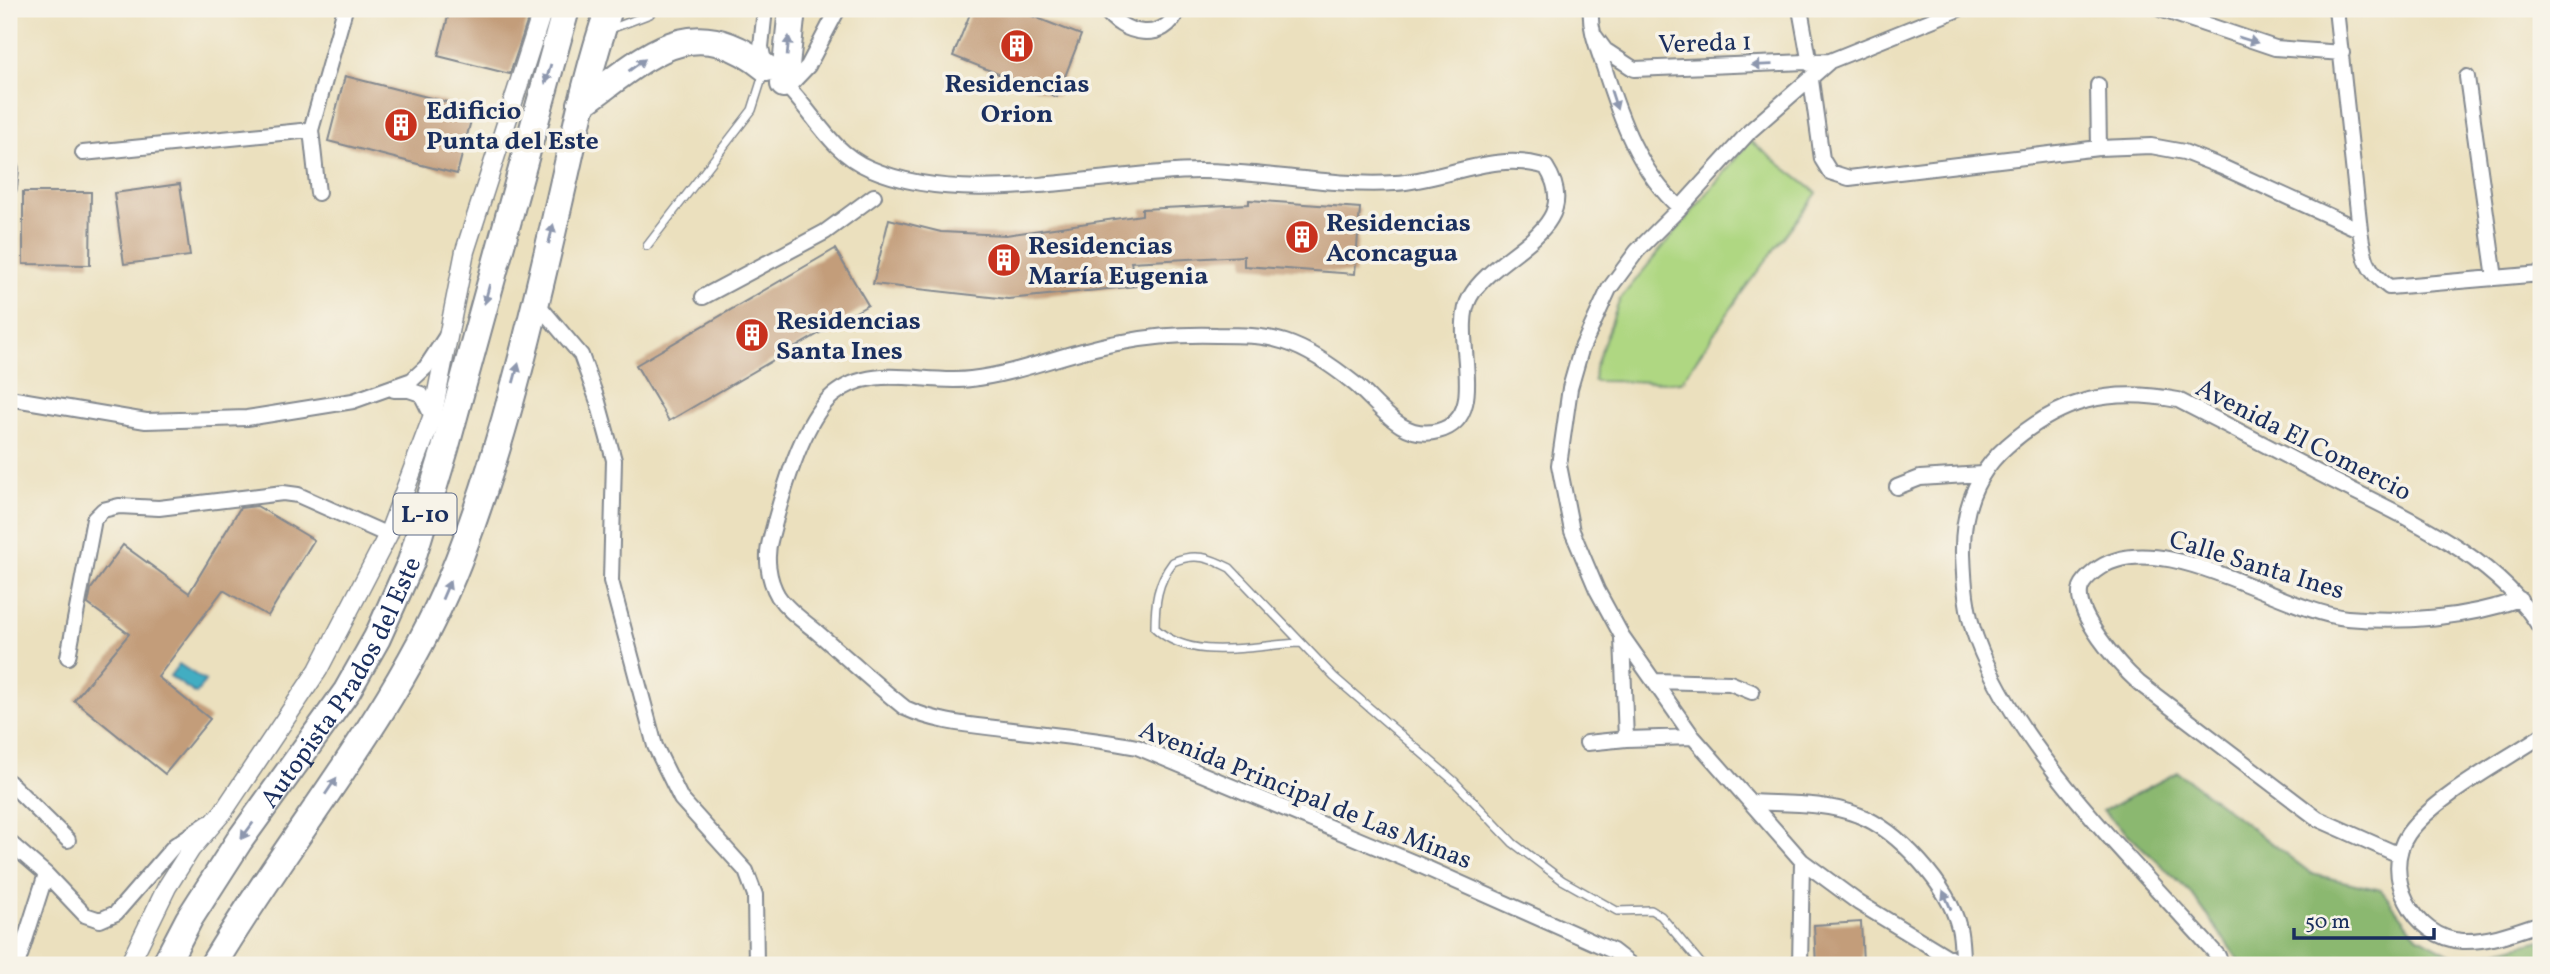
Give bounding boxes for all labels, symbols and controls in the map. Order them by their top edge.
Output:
street label: Vereda 1 [1658,24,1753,64]
building icon: Residencias Orion [998,27,1036,65]
one-way arrow [783,35,794,57]
one-way arrow [2237,35,2258,46]
one-way arrow [628,58,646,72]
one-way arrow [1751,59,1773,71]
one-way arrow [542,64,552,85]
place label: Residencias Orion [945,67,1089,133]
one-way arrow [1610,90,1620,111]
place label: Edificio Punta del Este [426,94,599,160]
building icon: Edificio Punta del Este [382,106,420,144]
place label: Residencias Aconcagua [1326,206,1471,272]
building icon: Residencias Aconcagua [1283,218,1321,256]
one-way arrow [546,223,557,245]
place label: Residencias María Eugenia [1028,229,1208,295]
building icon: Residencias María Eugenia [985,241,1023,279]
one-way arrow [481,283,492,305]
place label: Residencias Santa Ines [776,304,921,370]
building icon: Residencias Santa Ines [733,316,771,354]
one-way arrow [511,362,521,383]
street label: Avenida El Comercio [2189,371,2417,511]
road number: L-10 [394,494,457,534]
street label: Calle Santa Ines [2164,522,2348,610]
street label: Autopista Prados del Este [253,551,431,816]
one-way arrow [441,579,452,600]
street label: Avenida Principal de Las Minas [1133,712,1477,879]
one-way arrow [324,777,338,795]
one-way arrow [240,822,254,840]
one-way arrow [1941,889,1952,910]
scale bar [2294,897,2434,941]
text: 50 m [2305,908,2350,937]

